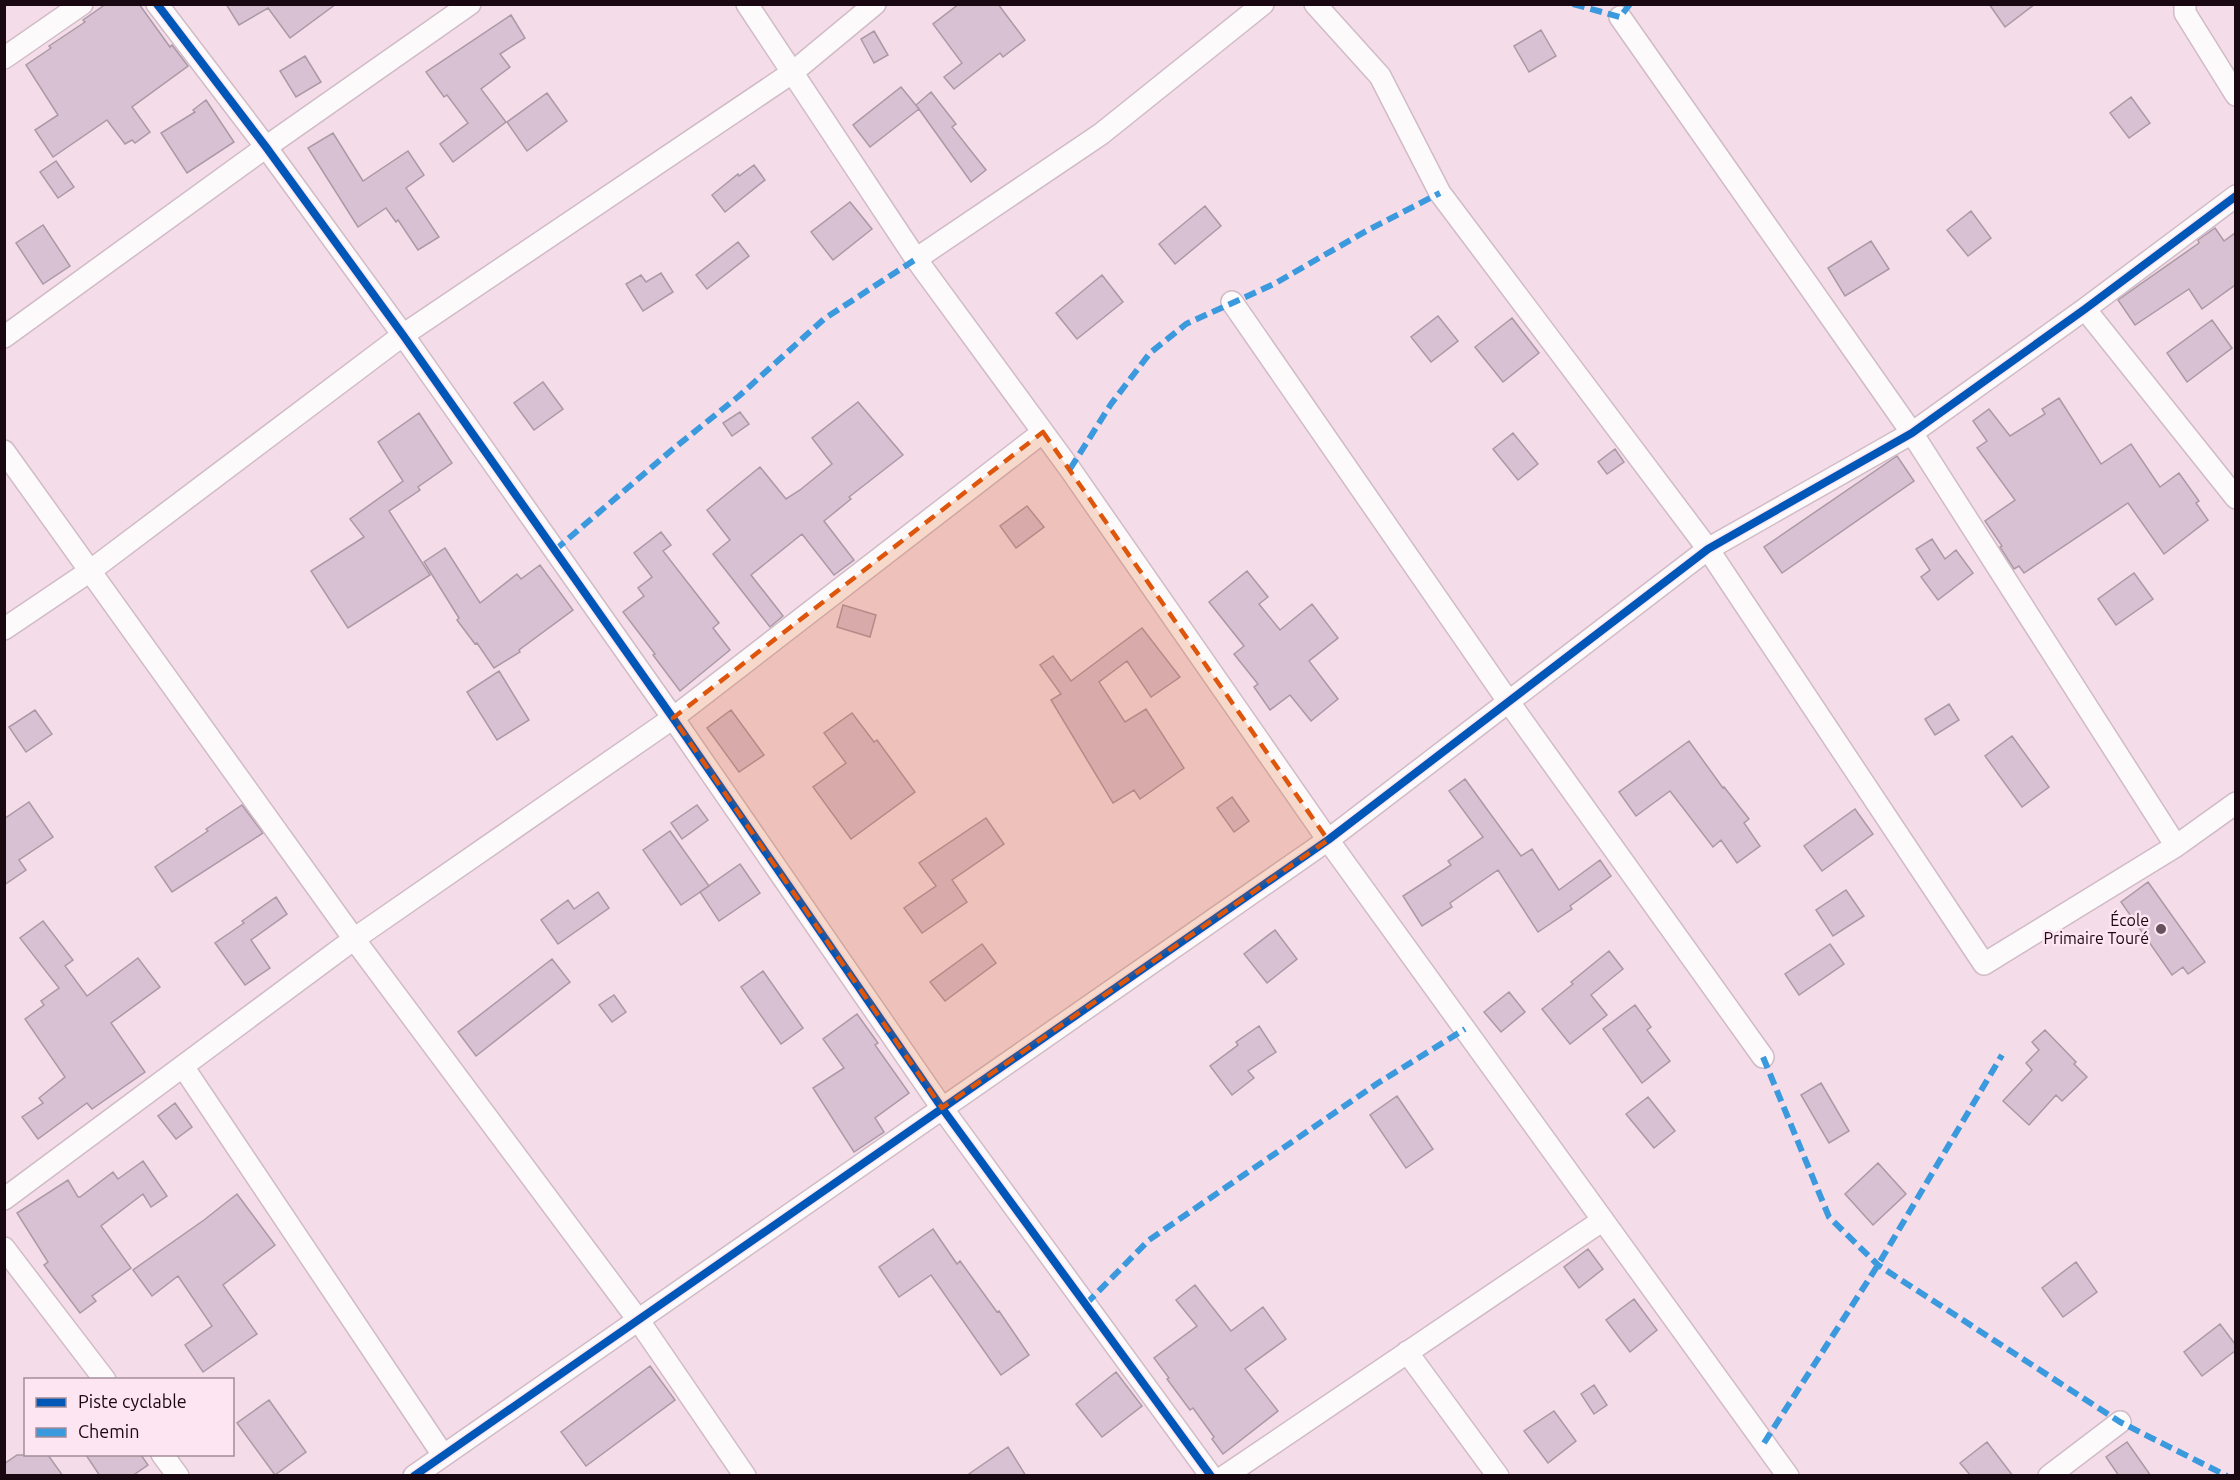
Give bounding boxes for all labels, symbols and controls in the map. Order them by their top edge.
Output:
place label: École Primaire Touré [2044,909,2149,947]
marker: École Primaire Touré [2154,922,2168,936]
legend [24,1378,234,1456]
text: Piste cyclable [78,1391,187,1411]
text: Chemin [78,1421,139,1441]

